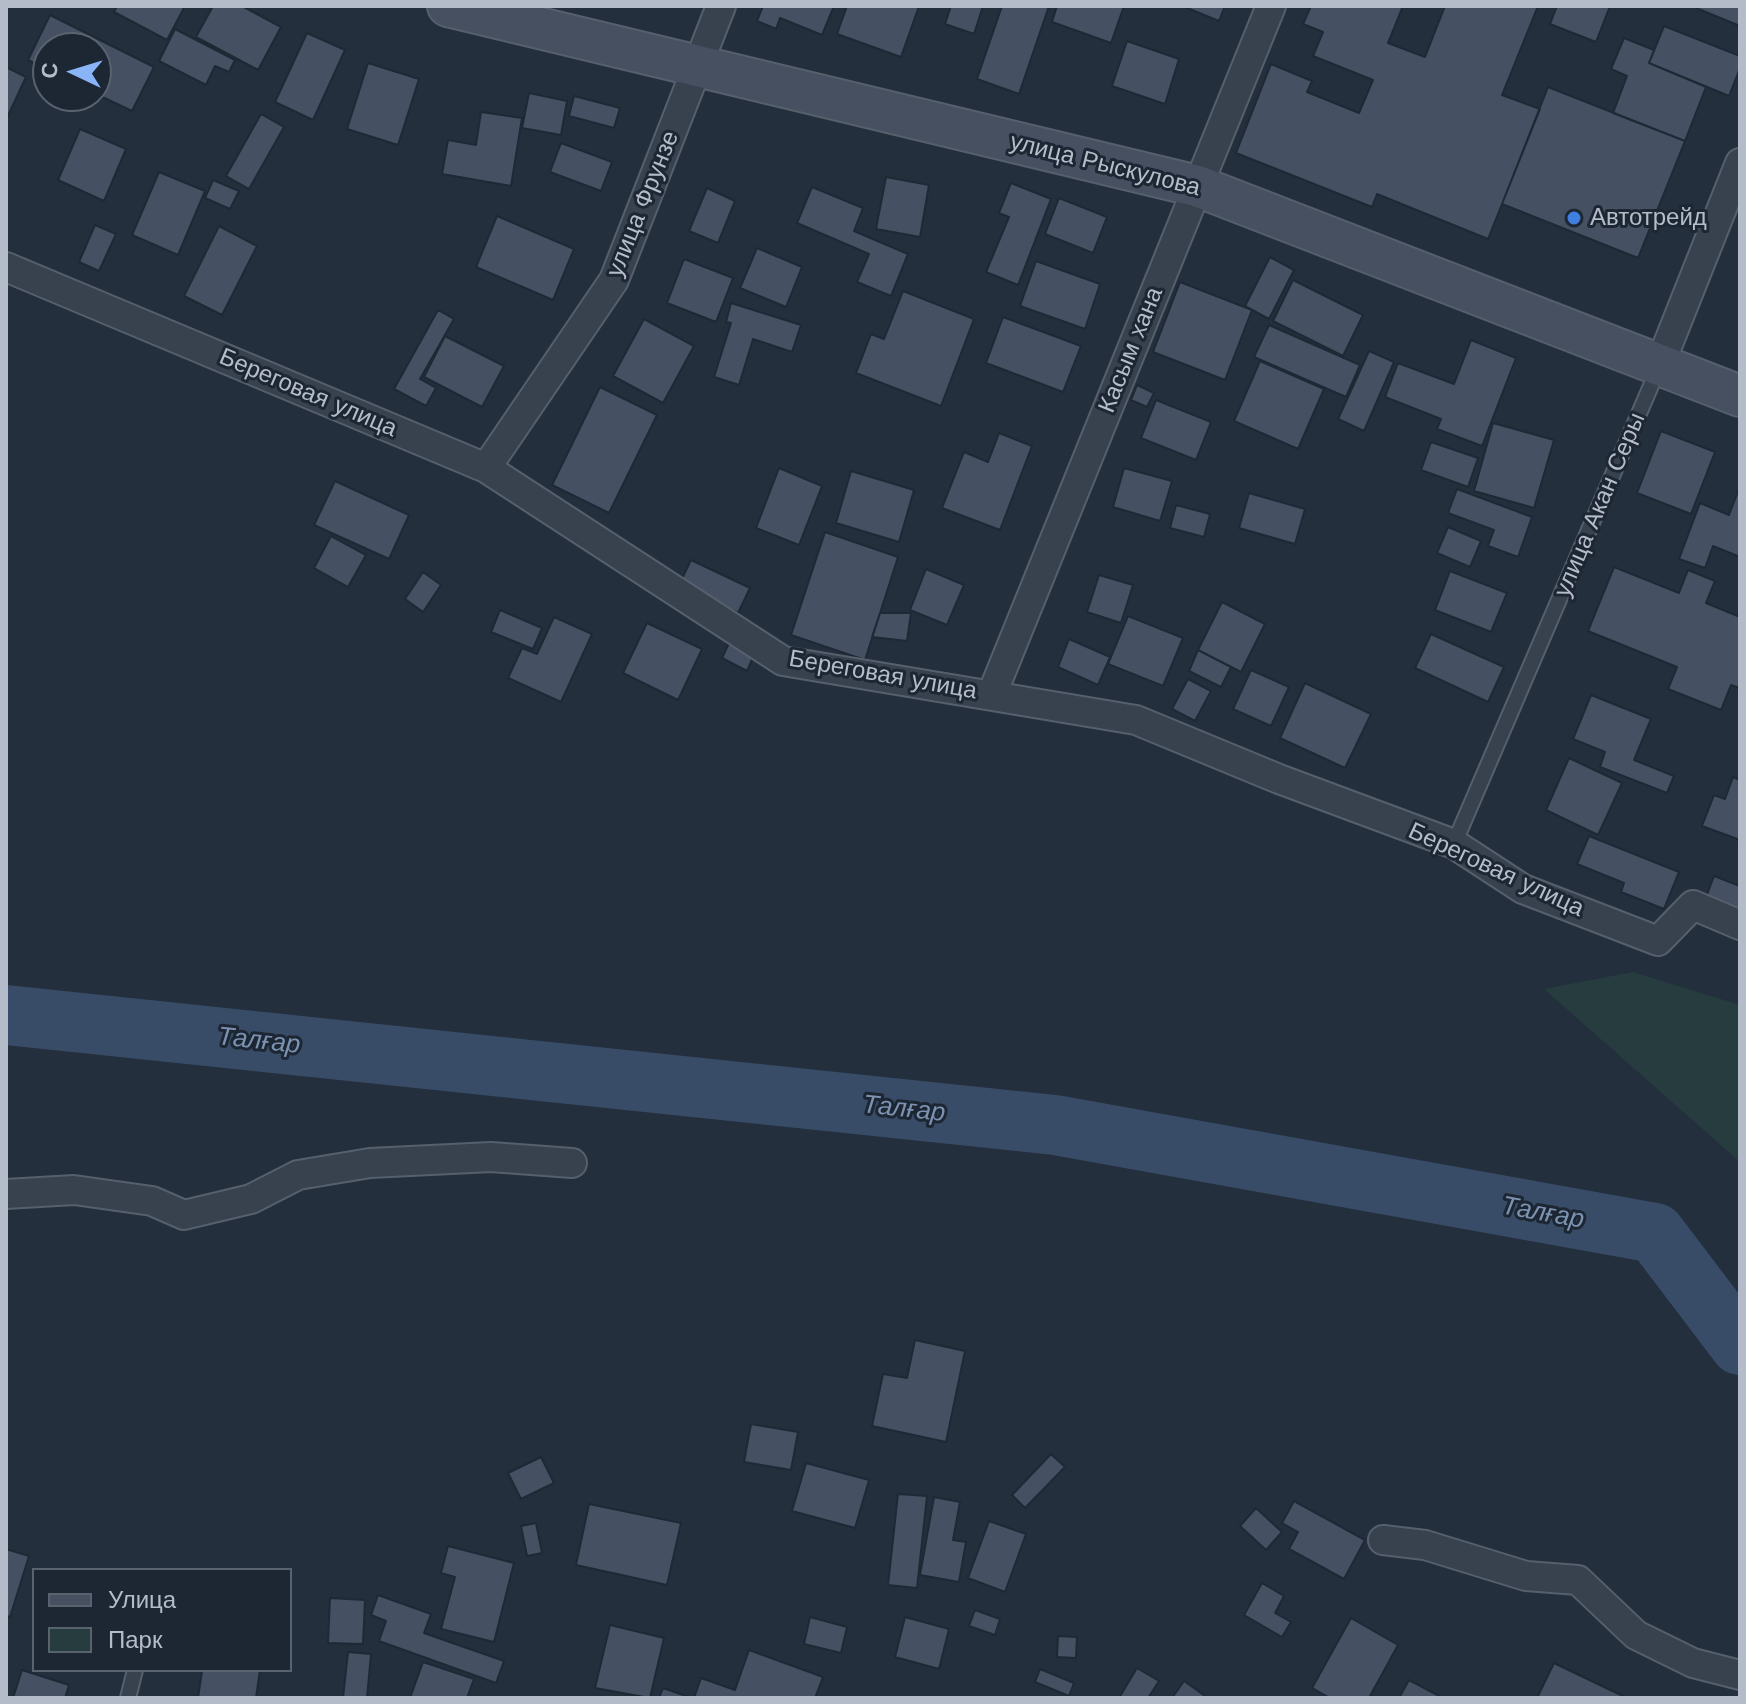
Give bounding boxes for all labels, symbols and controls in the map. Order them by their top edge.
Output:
north arrow [32,32,112,112]
text: С [37,62,63,79]
street label: улица Фрунзе [601,127,685,281]
street label: улица Рыскулова [1007,127,1203,203]
place label: Автотрейд [1590,204,1707,232]
marker: Автотрейд [1565,209,1583,227]
street label: Касым хана [1093,283,1169,417]
street label: Береговая улица [215,343,401,443]
street label: улица Акан Серы [1548,409,1652,601]
street label: Береговая улица [787,644,979,706]
street label: Береговая улица [1404,817,1588,923]
water label: Талғар [216,1021,302,1061]
water label: Талғар [861,1089,947,1129]
water label: Талғар [1499,1190,1587,1236]
legend [32,1568,292,1672]
text: Улица [108,1586,176,1614]
text: Парк [108,1626,162,1654]

